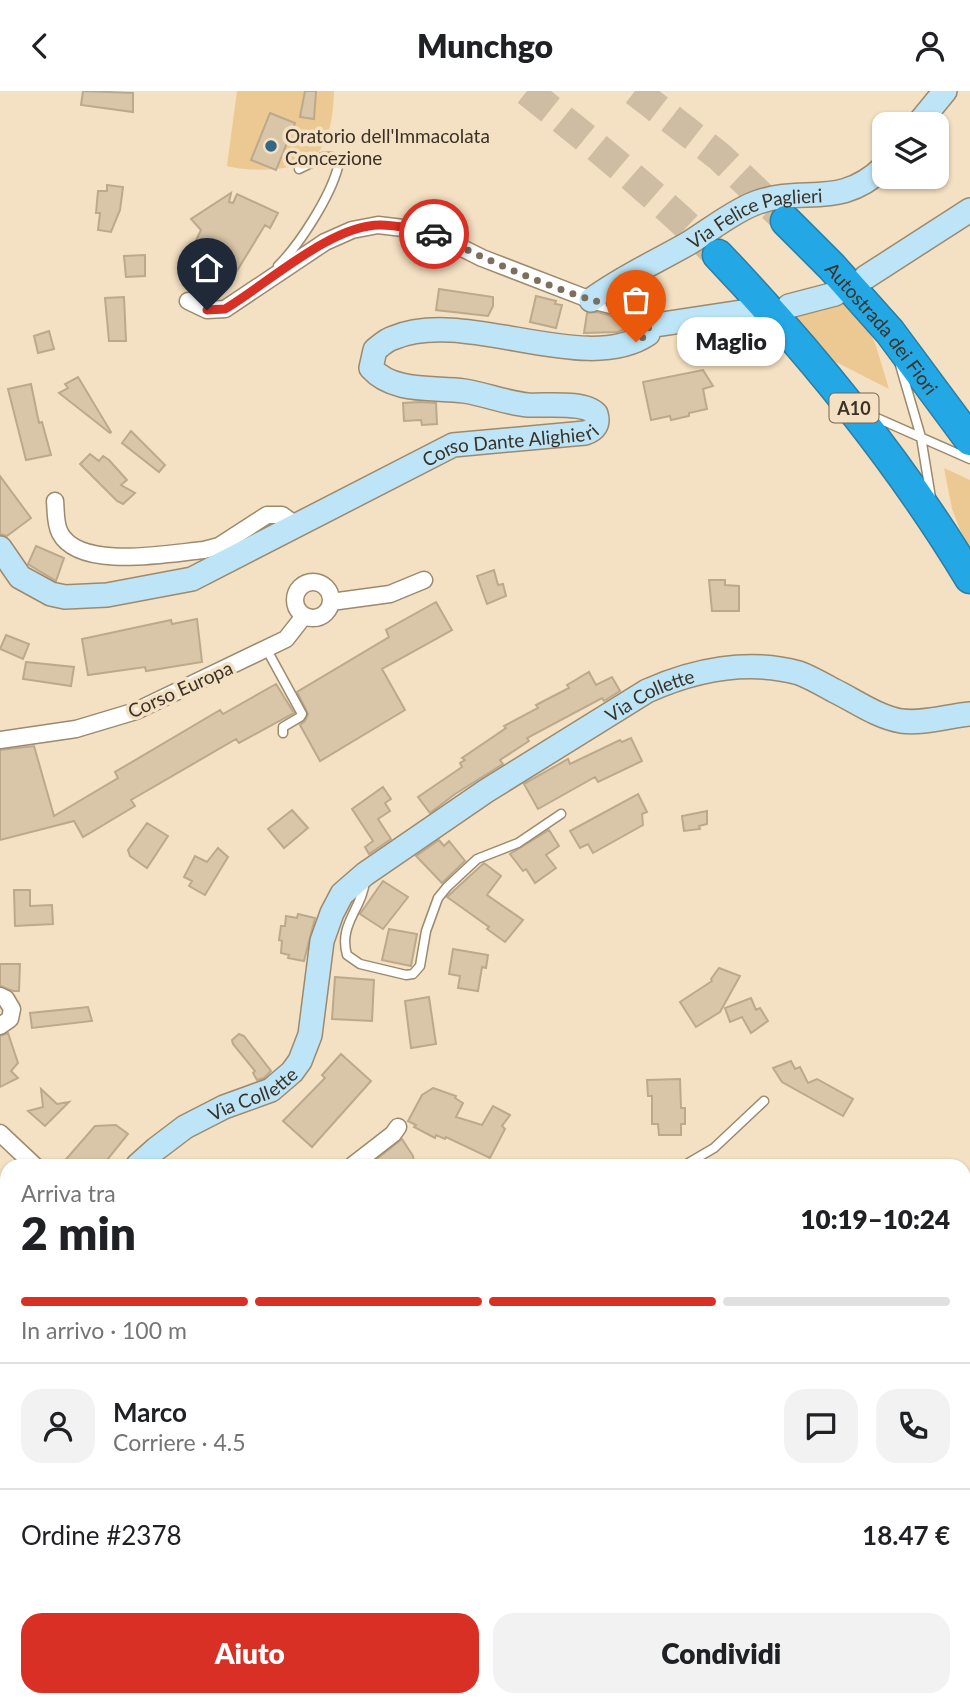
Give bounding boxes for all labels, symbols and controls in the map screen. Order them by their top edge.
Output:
text: Munchgo [417,26,553,65]
icon: back [21,27,59,65]
icon: person [911,27,949,65]
map controls [872,112,949,189]
button: layers [872,112,949,189]
place label: Oratorio dell'Immacolata Concezione [285,124,490,169]
marker: Oratorio dell'Immacolata Concezione [263,138,279,154]
street label: Via Felice Paglieri [682,183,823,253]
courier [399,199,469,269]
icon: car [415,215,453,253]
pin [177,238,237,310]
icon: home [188,249,226,287]
street label: Autostrada dei Fiori [821,257,943,398]
pin [606,270,666,342]
icon: bag [617,281,655,319]
callout: Maglio [678,317,786,367]
text: Maglio [695,327,767,355]
road number: A10 [830,393,878,423]
street label: Corso Dante Alighieri [418,419,603,471]
street label: Corso Europa [124,656,236,722]
street label: Via Collette [600,663,697,726]
street label: Via Collette [204,1062,301,1125]
text: Arriva tra [21,1179,116,1207]
text: 10:19–10:24 [800,1203,950,1235]
text: 2 min [21,1205,136,1260]
text: In arrivo · 100 m [21,1316,187,1344]
button: person [21,1389,95,1463]
button: chat [784,1389,858,1463]
button: phone [876,1389,950,1463]
text: Marco [113,1396,187,1428]
text: Corriere · 4.5 [113,1428,246,1456]
text: Ordine #2378 [21,1519,182,1551]
text: 18.47 € [862,1519,950,1551]
button: Aiuto [21,1613,479,1693]
button: Condividi [493,1613,950,1693]

